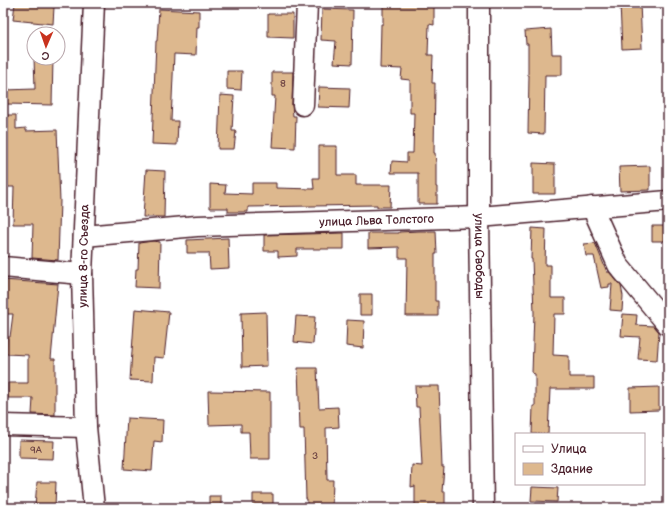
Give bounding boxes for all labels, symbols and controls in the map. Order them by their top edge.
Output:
north arrow [26,26,66,66]
text: С [41,49,50,62]
house number: 8 [280,78,286,90]
street label: улица 8-го Съезда [76,204,92,308]
street label: улица Льва Толстого [319,211,434,230]
street label: улица Свободы [472,213,488,299]
legend [515,433,645,485]
text: Улица [551,442,587,457]
house number: 9А [30,444,43,456]
house number: 3 [312,450,318,462]
text: Здание [551,462,593,477]

